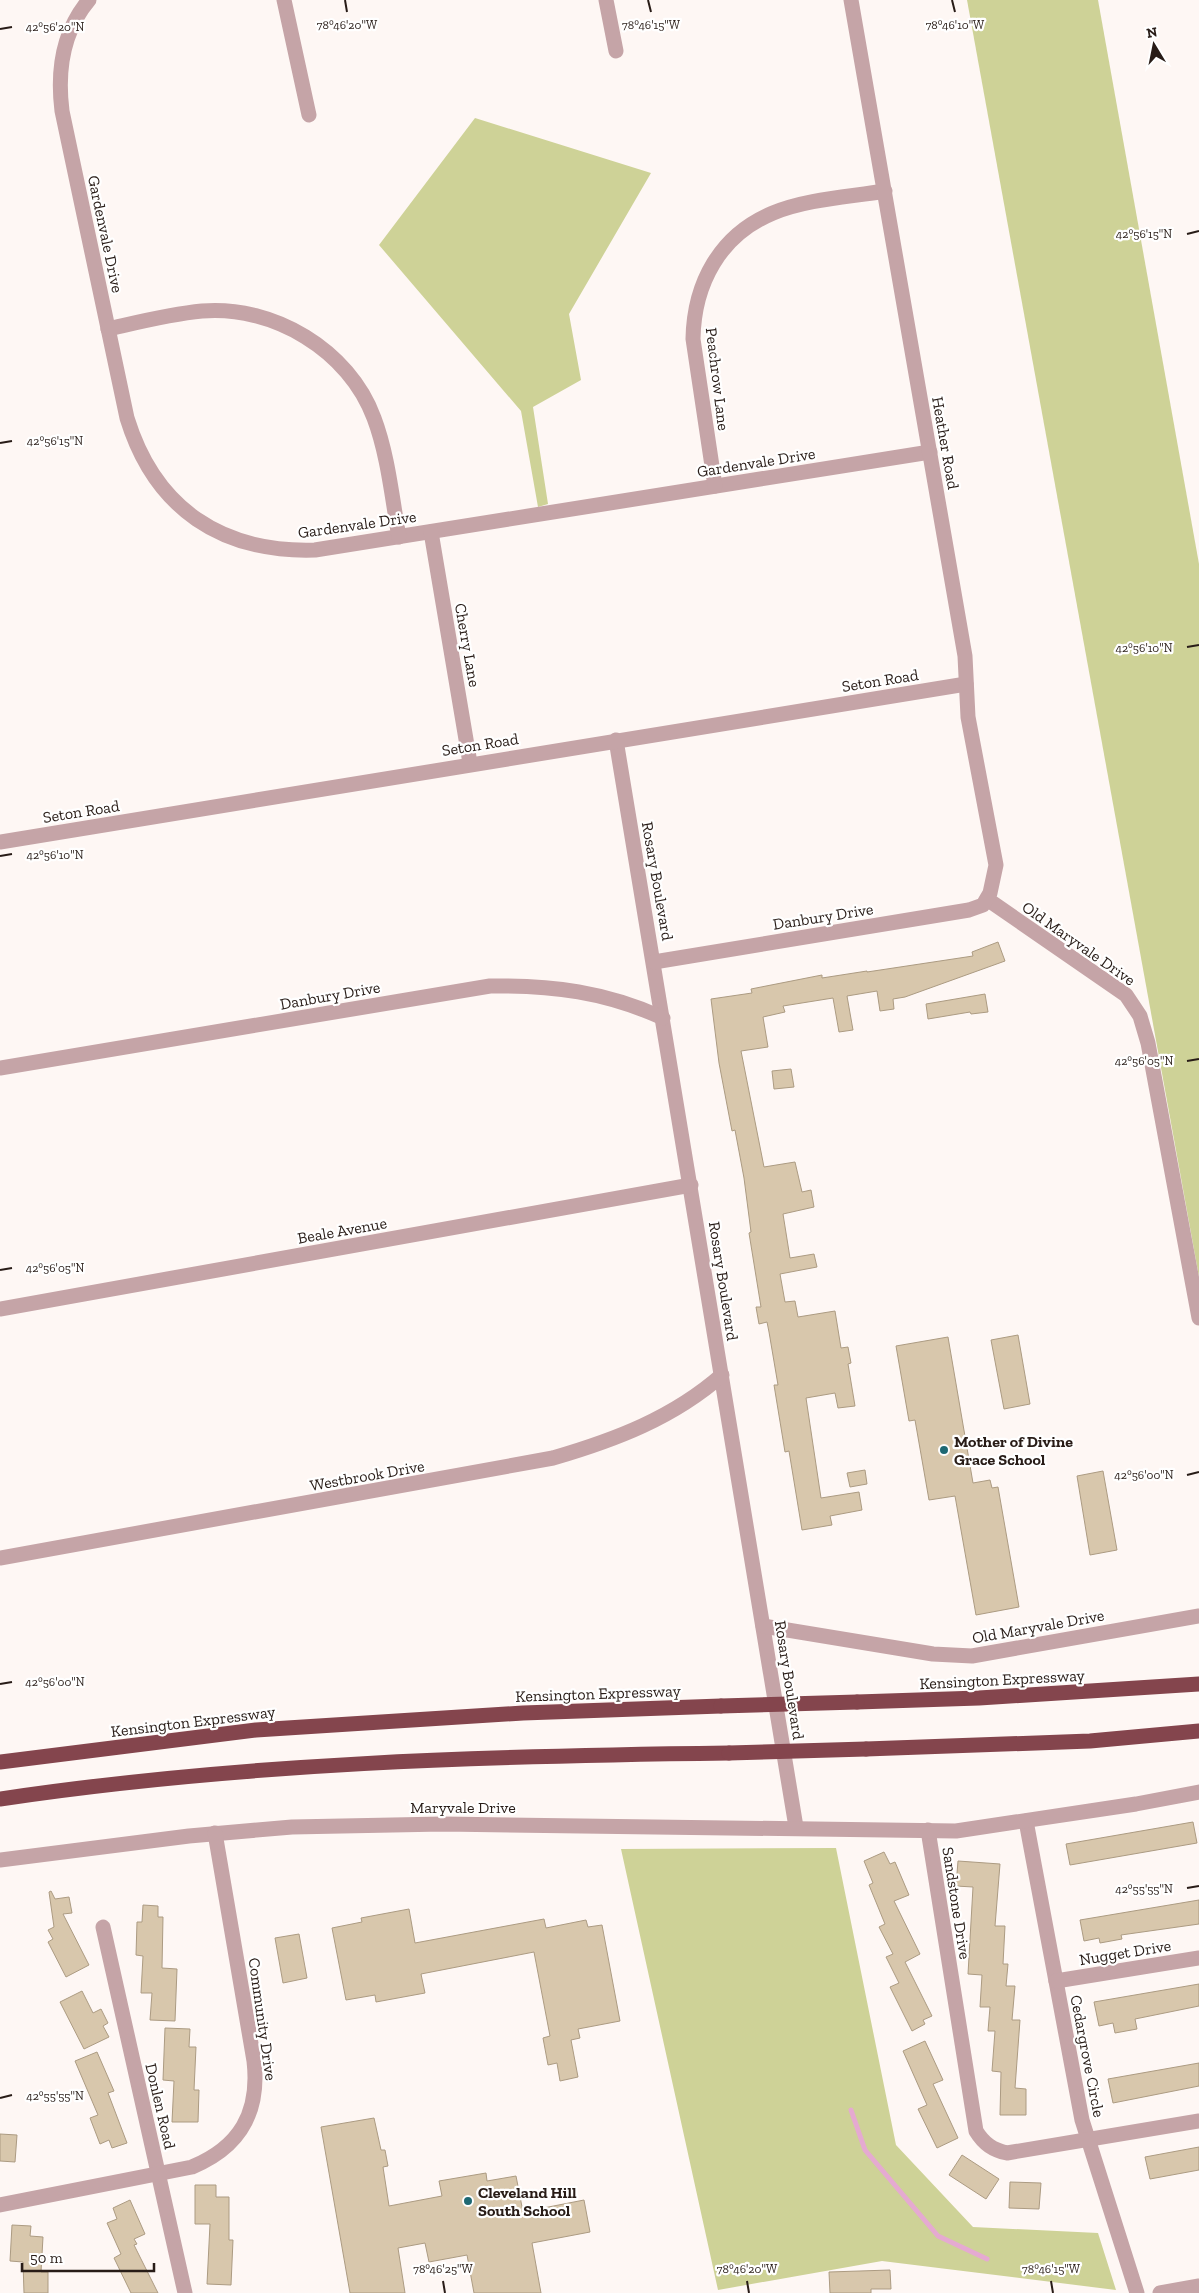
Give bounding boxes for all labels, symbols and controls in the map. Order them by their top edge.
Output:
text: 78°46'20"W [317,18,378,32]
text: 78°46'15"W [622,18,681,32]
text: 78°46'10"W [926,18,985,32]
text: 42°56'20"N [26,20,84,34]
north arrow [1129,20,1179,70]
text: N [1145,23,1159,42]
street label: Gardenvale Drive [84,174,127,295]
text: 42°56'15"N [1116,227,1172,241]
street label: Peachrow Lane [702,326,733,432]
street label: Heather Road [928,395,963,491]
text: 42°56'15"N [27,434,83,448]
street label: Gardenvale Drive [696,444,817,481]
street label: Gardenvale Drive [297,507,418,542]
street label: Cherry Lane [451,602,484,689]
text: 42°56'10"N [1115,641,1173,655]
street label: Seton Road [840,665,920,696]
street label: Seton Road [440,729,520,760]
street label: Seton Road [41,796,121,827]
street label: Rosary Boulevard [638,820,677,942]
text: 42°56'10"N [26,848,84,862]
street label: Old Maryvale Drive [1019,897,1139,990]
street label: Danbury Drive [771,899,875,934]
street label: Danbury Drive [278,977,382,1014]
text: 42°56'05"N [1115,1054,1173,1068]
street label: Beale Avenue [296,1213,388,1248]
street label: Rosary Boulevard [705,1220,742,1342]
text: 42°56'05"N [26,1261,84,1275]
place label: Mother of Divine Grace School [954,1432,1073,1469]
marker: Mother of Divine Grace School [938,1444,950,1456]
street label: Westbrook Drive [308,1456,426,1495]
text: 42°56'00"N [1114,1468,1174,1482]
street label: Old Maryvale Drive [971,1606,1106,1647]
street label: Rosary Boulevard [771,1619,808,1741]
street label: Kensington Expressway [919,1666,1086,1693]
text: 42°56'00"N [25,1675,85,1689]
street label: Kensington Expressway [515,1681,682,1706]
street label: Kensington Expressway [110,1702,277,1741]
street label: Maryvale Drive [410,1798,516,1817]
street label: Sandstone Drive [938,1846,975,1961]
text: 42°55'55"N [1115,1882,1173,1896]
street label: Nugget Drive [1078,1936,1172,1969]
street label: Community Drive [244,1956,281,2082]
street label: Cedargrove Circle [1066,1993,1109,2119]
street label: Donlen Road [141,2061,180,2151]
text: 42°55'55"N [26,2089,84,2103]
place label: Cleveland Hill South School [478,2183,577,2220]
marker: Cleveland Hill South School [462,2195,474,2207]
scale bar [22,2240,155,2272]
text: 50 m [30,2249,63,2267]
text: 78°46'25"W [413,2262,474,2276]
text: 78°46'20"W [717,2262,778,2276]
text: 78°46'15"W [1022,2262,1081,2276]

